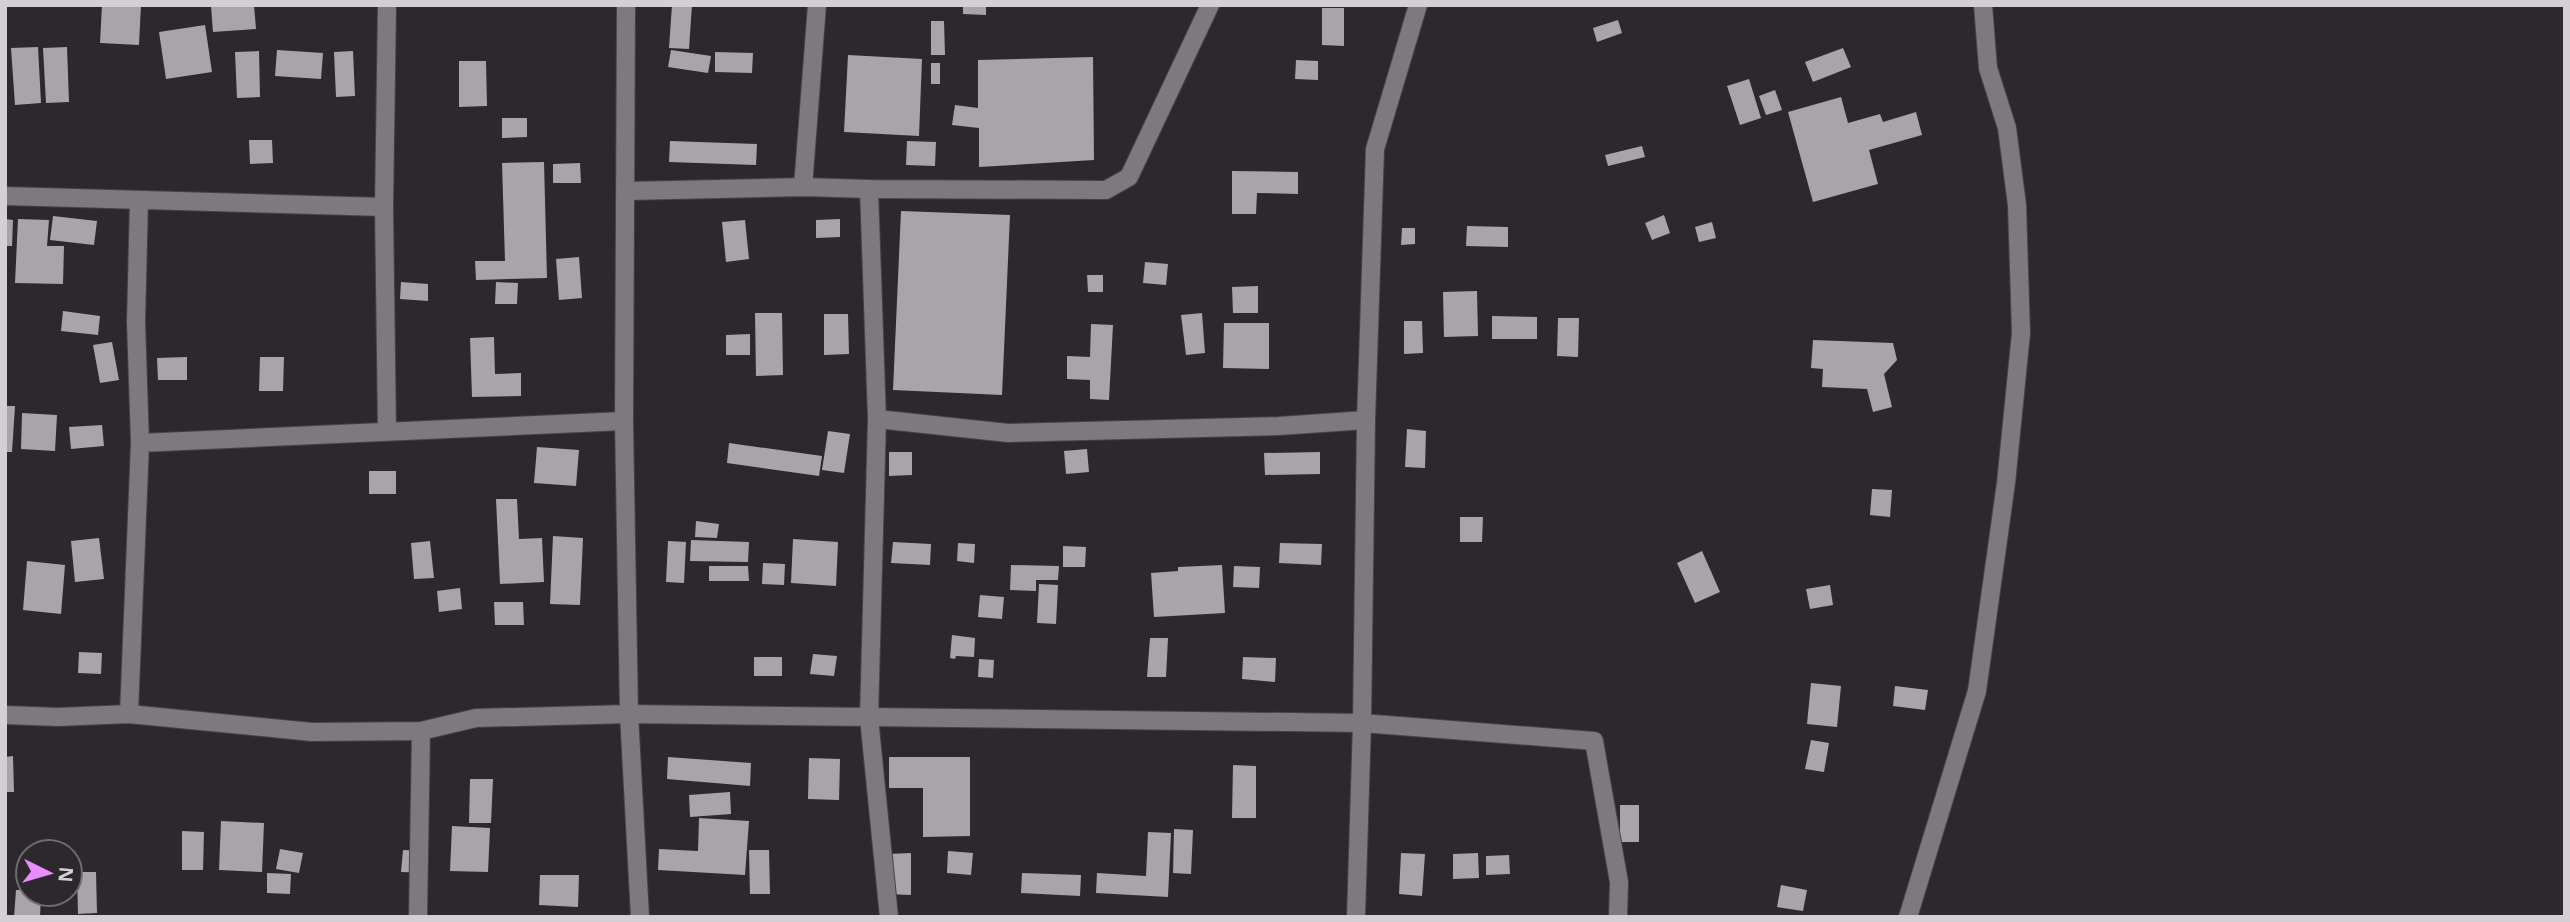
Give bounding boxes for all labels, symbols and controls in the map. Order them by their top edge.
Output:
north arrow [14,838,84,908]
text: N [52,866,80,883]

